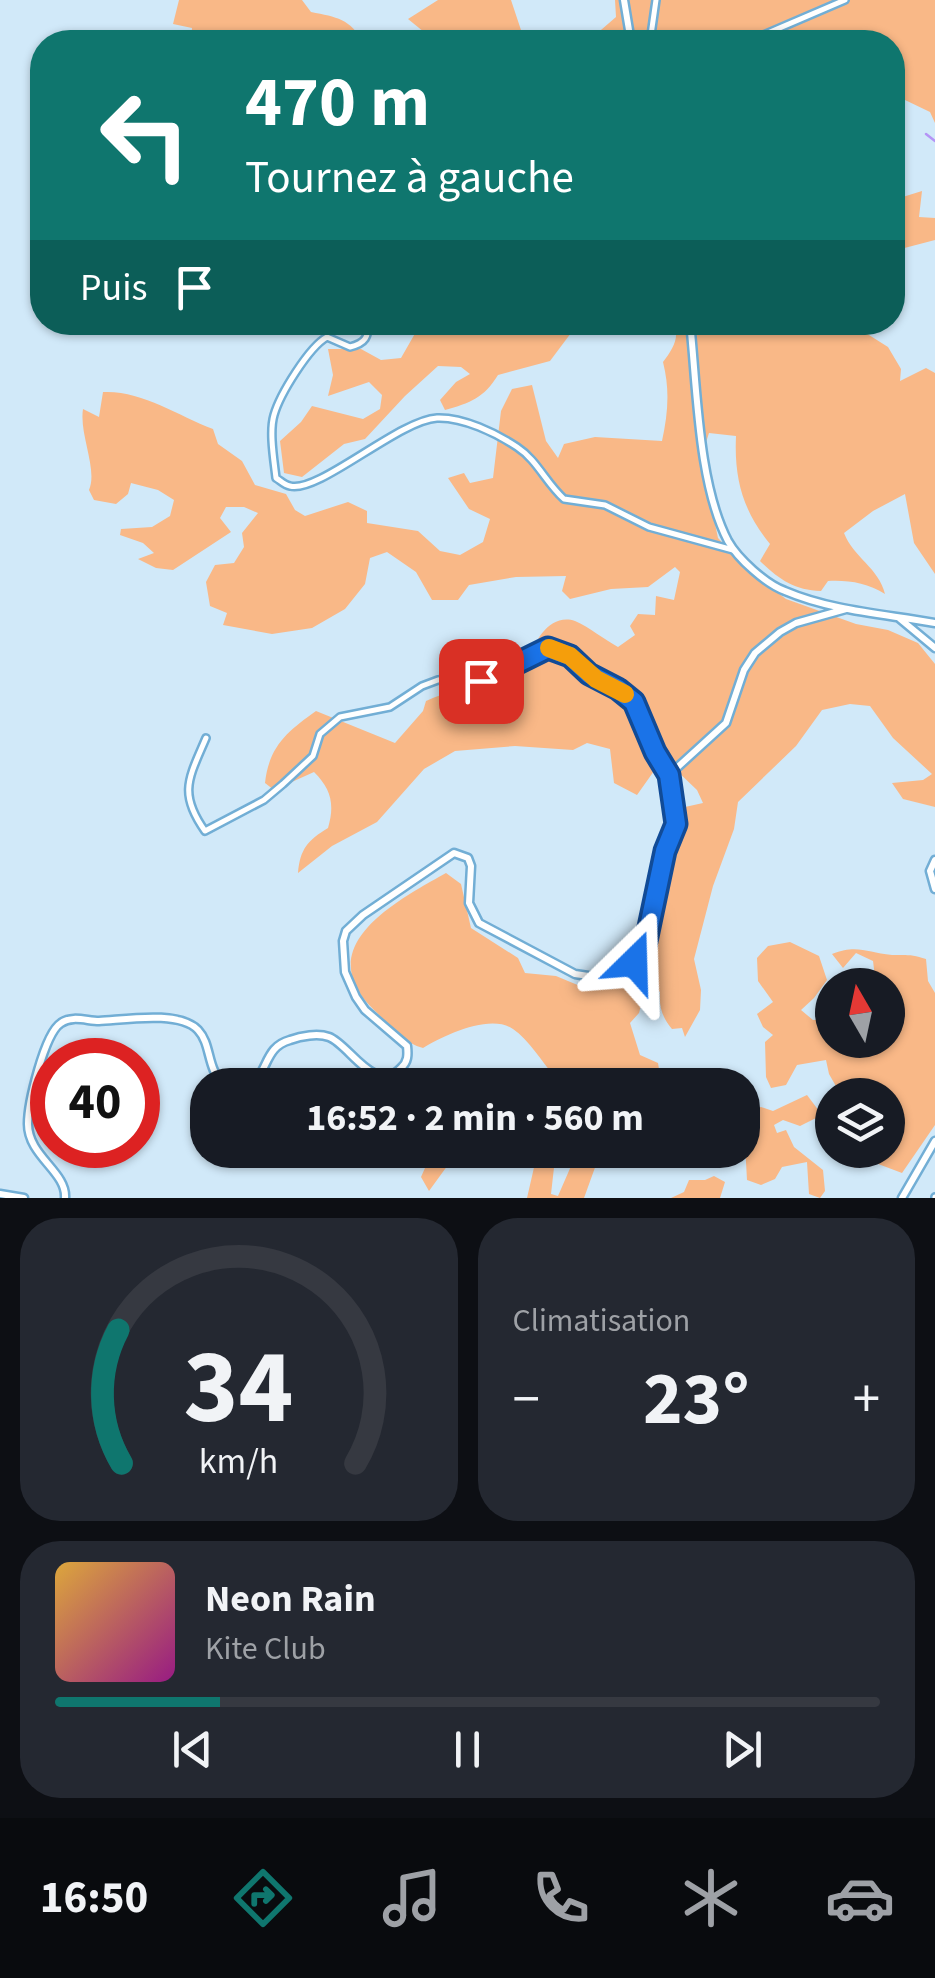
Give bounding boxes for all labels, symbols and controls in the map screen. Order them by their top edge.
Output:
text: 470 m [245,53,430,153]
icon: left [80,70,210,200]
text: Tournez à gauche [245,146,574,210]
icon: arrive [167,260,222,315]
text: Puis [80,261,147,315]
pin [439,639,524,724]
icon: arrive [454,654,509,709]
position arrow [582,910,686,1014]
north arrow [815,968,905,1058]
map controls [815,968,905,1168]
speed limit sign: 40 [30,1038,160,1168]
button: layers [815,1078,905,1168]
text: 16:52 · 2 min · 560 m [306,1091,644,1145]
text: Climatisation [513,1298,690,1344]
text: 34 [184,1315,294,1463]
text: 23° [643,1346,750,1453]
text: − [513,1361,540,1439]
text: + [853,1361,880,1439]
text: km/h [199,1436,278,1487]
text: Neon Rain [205,1572,376,1626]
text: Kite Club [205,1626,326,1672]
icon: previous [165,1722,220,1777]
icon: pause [440,1722,495,1777]
icon: next [715,1722,770,1777]
icon: directions [228,1863,298,1933]
icon: music [377,1863,447,1933]
icon: phone [526,1863,596,1933]
icon: climate [676,1863,746,1933]
icon: car [825,1863,895,1933]
text: 16:50 [40,1866,148,1930]

